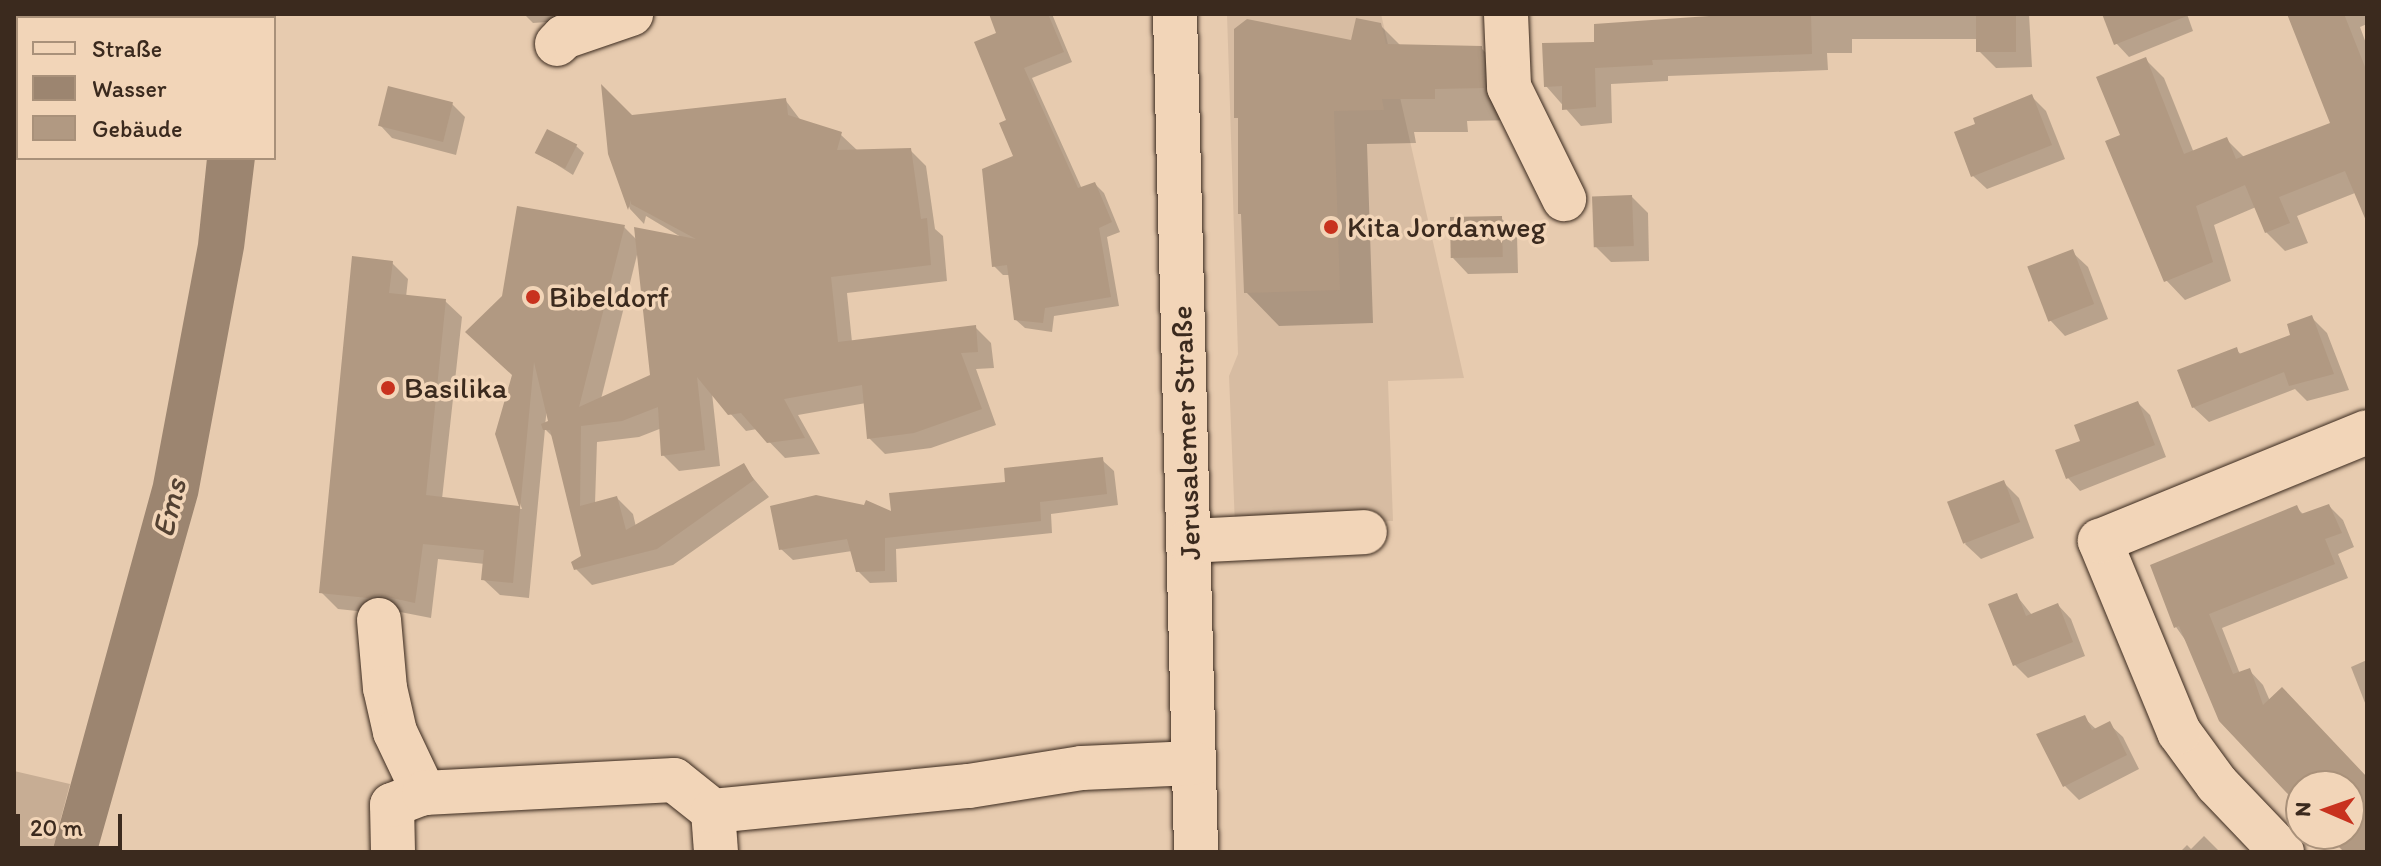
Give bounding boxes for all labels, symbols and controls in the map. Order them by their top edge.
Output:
legend [16,16,276,160]
text: Straße [92,34,162,63]
text: Wasser [92,74,166,103]
text: Gebäude [92,114,183,143]
place label: Kita Jordanweg [1347,209,1546,245]
marker: Kita Jordanweg [1322,218,1340,236]
place label: Bibeldorf [549,279,669,315]
marker: Bibeldorf [524,288,542,306]
street label: Jerusalemer Straße [1164,305,1208,561]
place label: Basilika [404,370,507,406]
marker: Basilika [379,379,397,397]
water label: Ems [143,475,195,541]
north arrow [2285,770,2365,850]
scale bar [20,798,126,848]
text: N [2289,801,2316,817]
text: 20 m [30,813,83,842]

